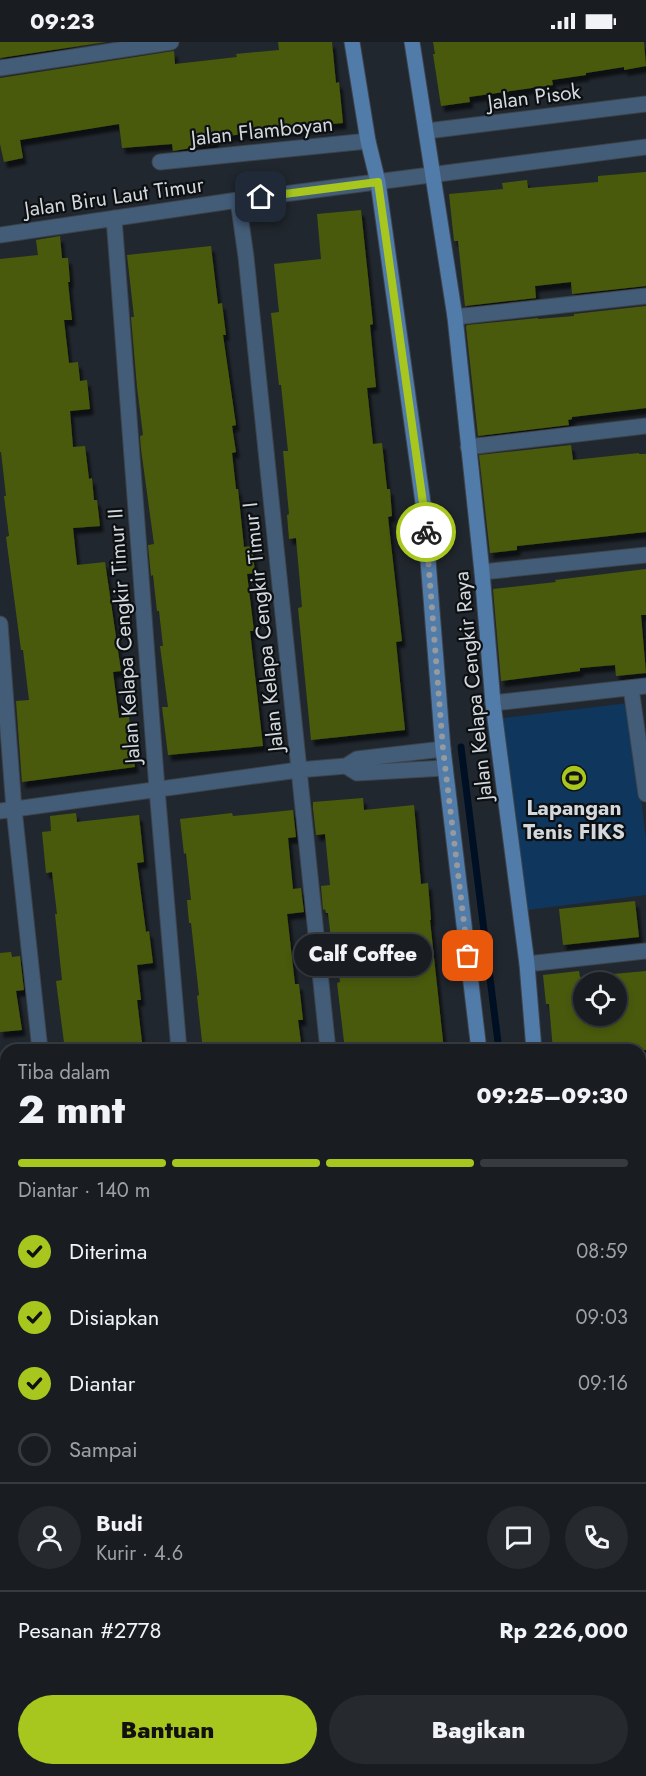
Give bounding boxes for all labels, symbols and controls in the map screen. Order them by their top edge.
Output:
text: 09:23 [30,5,94,37]
street label: Jalan Pisok [483,76,583,118]
street label: Jalan Flamboyan [186,109,335,154]
street label: Jalan Biru Laut Timur [19,169,206,225]
pin [235,171,286,222]
icon: home [244,180,277,213]
street label: Jalan Kelapa Cengkir Timur I [235,501,291,756]
courier [396,502,456,562]
street label: Jalan Kelapa Cengkir Timur II [100,507,148,768]
icon: bike [410,516,443,549]
street label: Jalan Kelapa Cengkir Raya [446,570,500,805]
sports icon: Lapangan Tenis FIKS [559,763,589,793]
place label: Lapangan Tenis FIKS [523,793,625,847]
pin [442,930,493,981]
callout: Calf Coffee [294,935,432,977]
icon: bag [451,939,484,972]
text: Calf Coffee [309,940,417,969]
map controls [573,972,627,1026]
button: locate [573,972,627,1026]
text: Tiba dalam [18,1058,110,1087]
text: 09:25–09:30 [477,1079,628,1111]
text: 2 mnt [18,1081,125,1138]
text: Diantar · 140 m [18,1176,150,1205]
icon: check [18,1235,51,1268]
text: Diterima [69,1235,147,1267]
text: 08:59 [576,1237,628,1266]
icon: check [18,1301,51,1334]
text: Disiapkan [69,1301,159,1333]
text: 09:03 [576,1303,628,1332]
icon: check [18,1367,51,1400]
text: Diantar [69,1367,135,1399]
text: 09:16 [578,1369,628,1398]
text: Sampai [69,1433,138,1465]
button: person [18,1506,81,1569]
button: chat [487,1506,550,1569]
button: phone [565,1506,628,1569]
text: Budi [96,1507,143,1539]
text: Kurir · 4.6 [96,1539,183,1568]
text: Pesanan #2778 [18,1614,161,1646]
text: Rp 226,000 [499,1614,628,1646]
button: Bantuan [18,1695,317,1764]
button: Bagikan [329,1695,628,1764]

